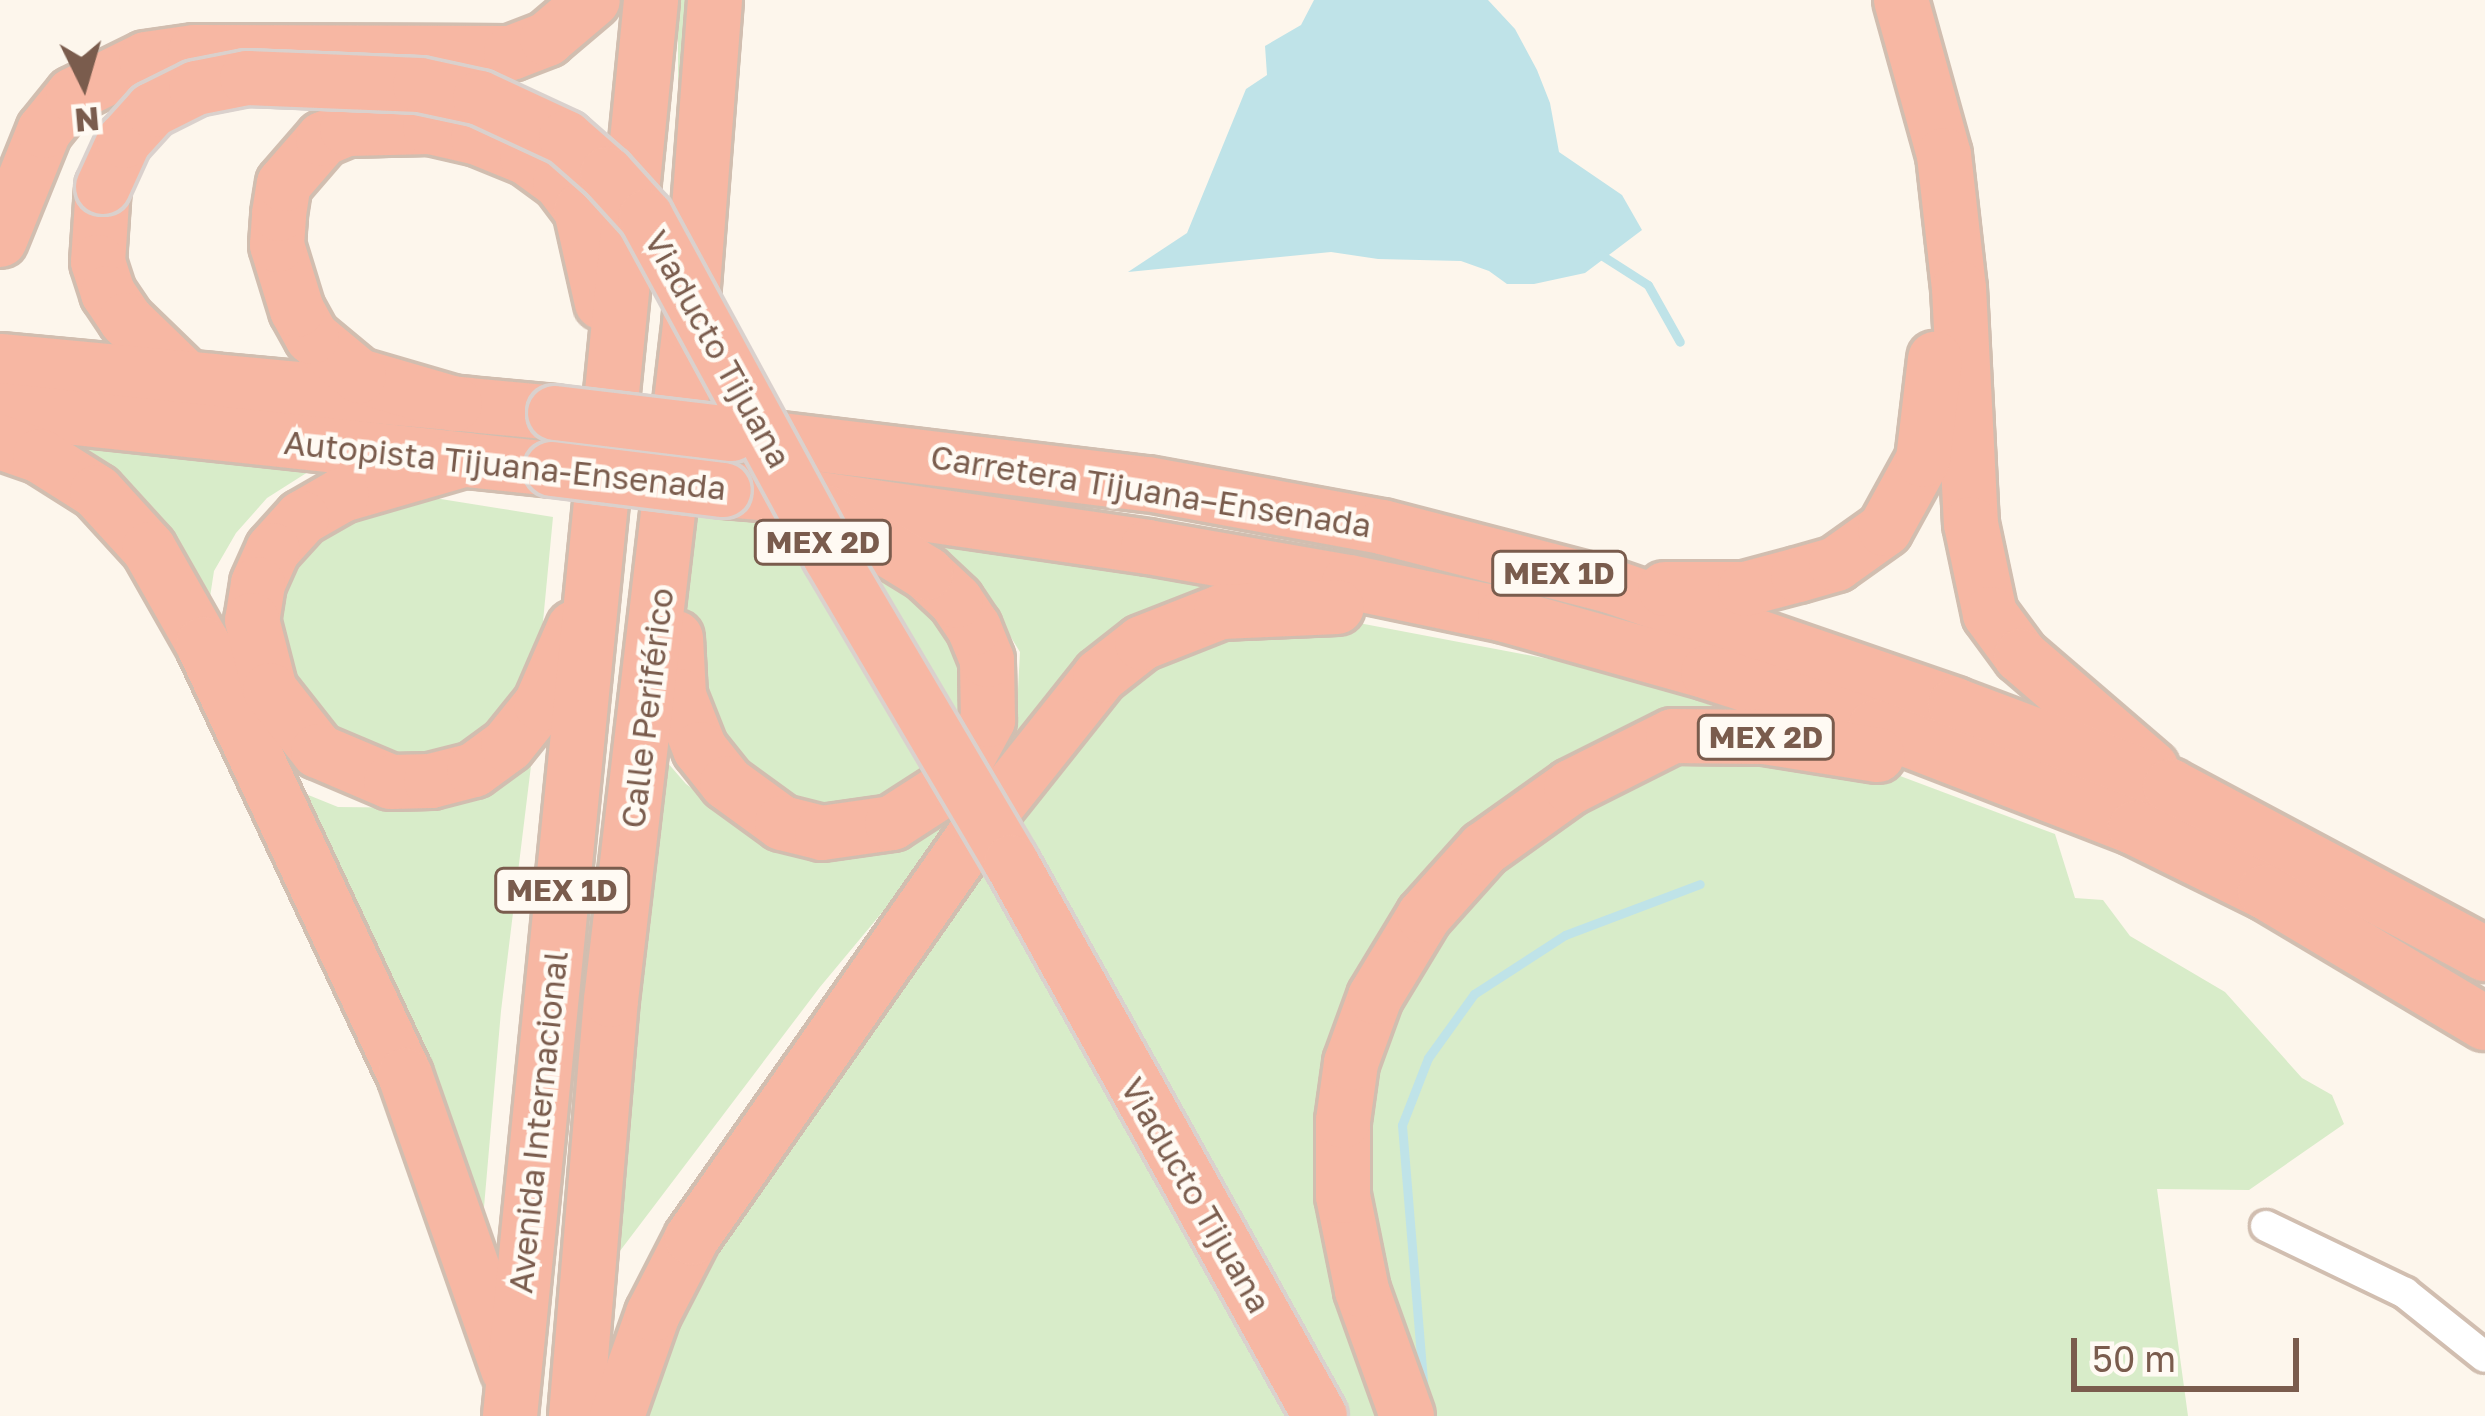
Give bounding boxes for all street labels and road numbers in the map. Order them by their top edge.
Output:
street label: Viaducto Tijuana [636,224,800,474]
street label: Autopista Tijuana-Ensenada [282,422,728,508]
street label: Carretera Tijuana–Ensenada [928,437,1374,545]
road number: MEX 2D [751,518,895,566]
road number: MEX 1D [1490,549,1628,597]
street label: Calle Periférico [613,586,681,830]
road number: MEX 2D [1694,713,1838,761]
road number: MEX 1D [493,866,631,914]
street label: Avenida Internacional [500,949,576,1295]
street label: Viaducto Tijuana [1113,1070,1279,1320]

